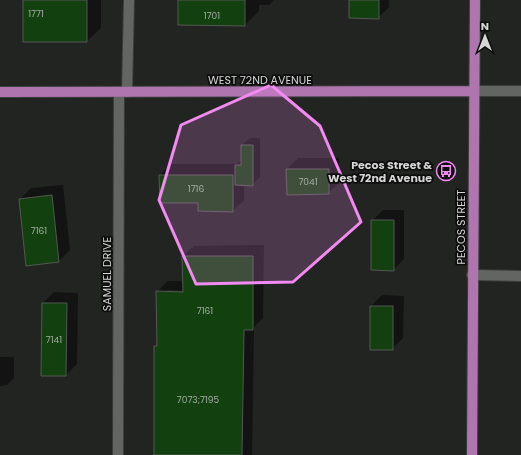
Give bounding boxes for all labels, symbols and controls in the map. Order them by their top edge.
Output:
house number: 1771 [28,8,44,20]
house number: 1701 [204,10,220,22]
north arrow [465,16,505,56]
text: N [481,18,489,34]
street label: WEST 72ND AVENUE [208,72,312,88]
place label: Pecos Street & West 72nd Avenue [328,157,432,186]
bus stop icon: Pecos Street & West 72nd Avenue [435,160,457,182]
house number: 7041 [298,176,318,188]
house number: 1716 [188,183,204,195]
street label: PECOS STREET [453,190,469,264]
house number: 7161 [31,225,47,237]
street label: SAMUEL DRIVE [99,237,115,311]
house number: 7161 [197,305,213,317]
house number: 7141 [46,334,62,346]
house number: 7073;7195 [177,394,219,406]

